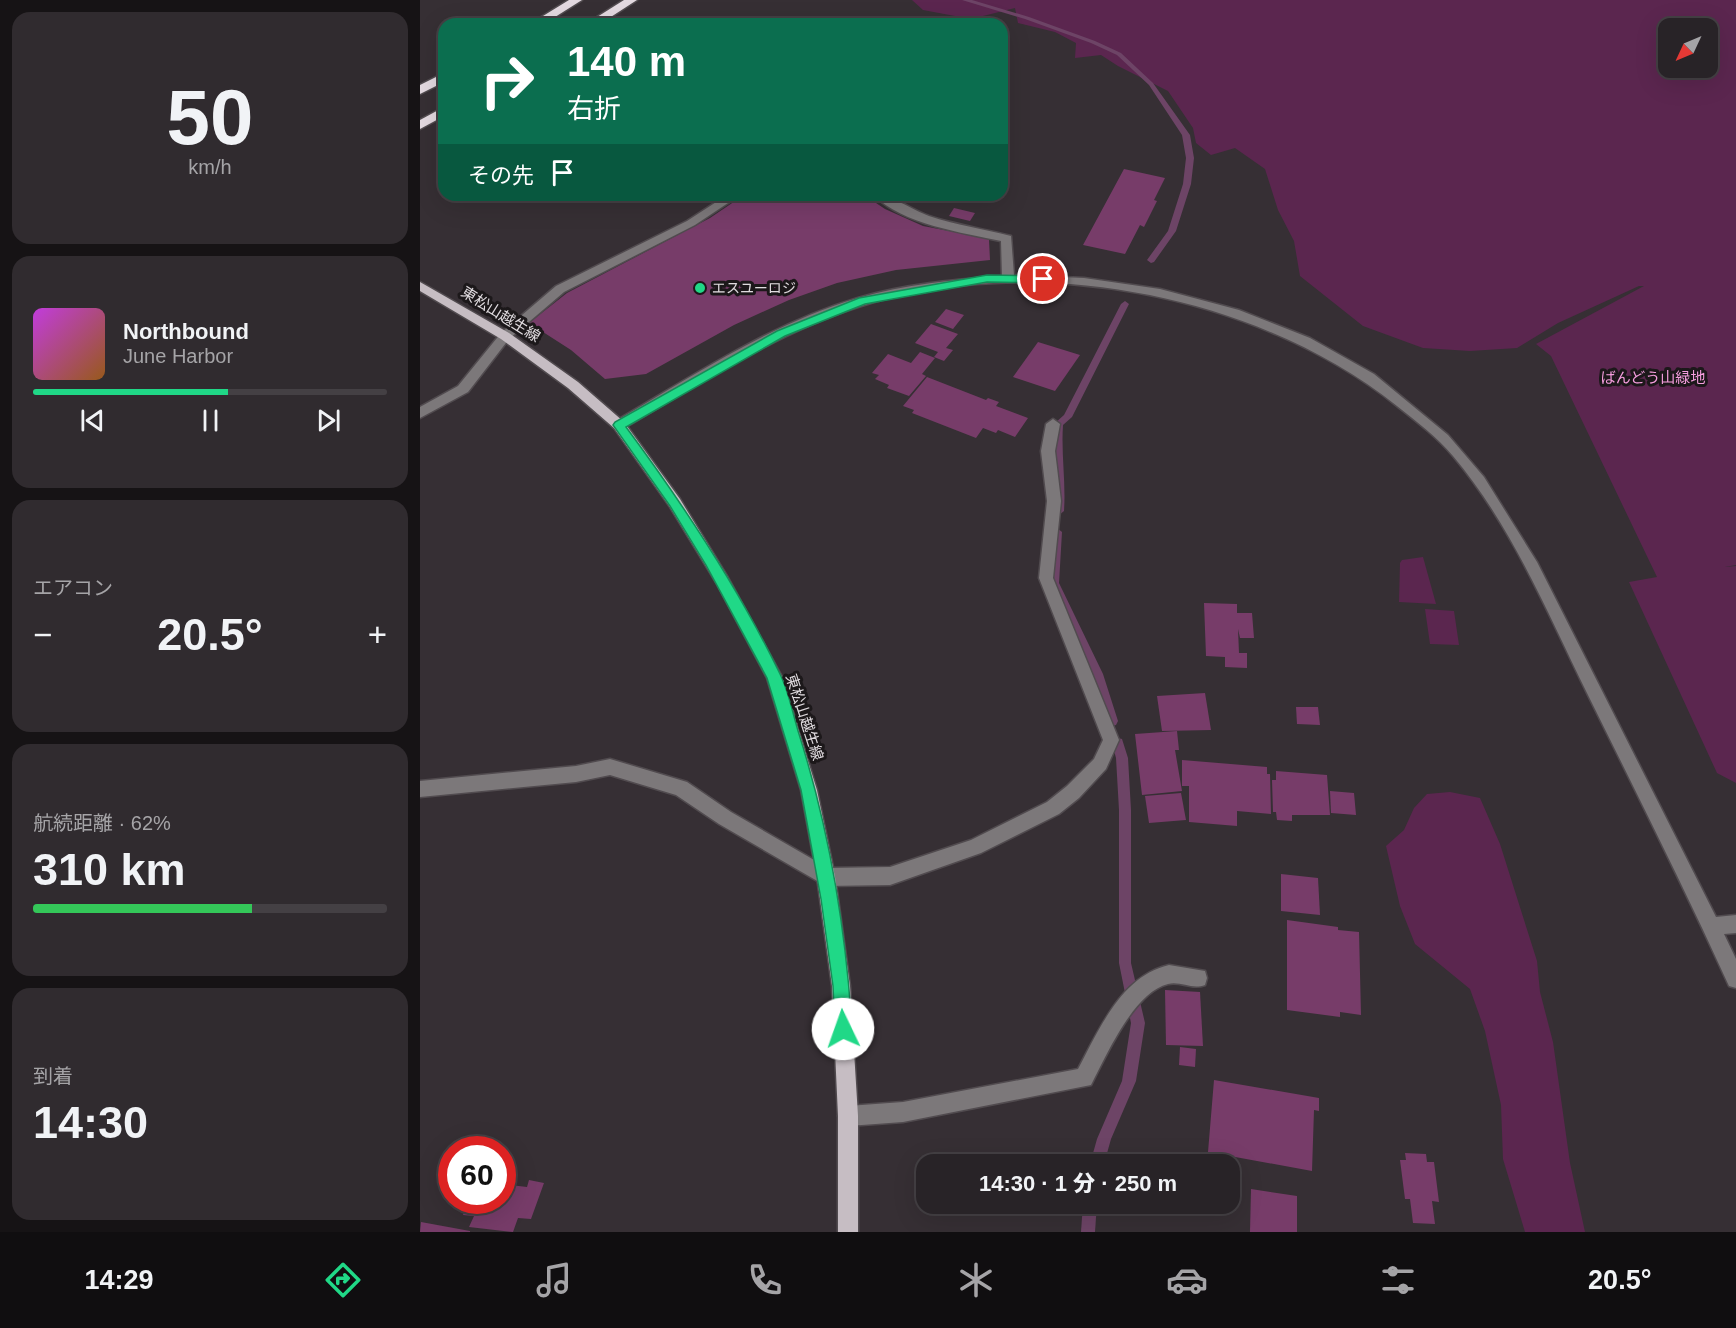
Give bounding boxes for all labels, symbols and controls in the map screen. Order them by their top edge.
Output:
north arrow [1658,18,1718,78]
map controls [1658,18,1718,78]
text: 140 m [567,38,686,85]
icon: right [468,42,546,120]
text: 50 [167,73,253,161]
text: 右折 [567,94,621,124]
text: km/h [188,156,232,178]
icon: arrive [546,156,579,189]
text: その先 [468,163,534,188]
pin [1017,253,1068,304]
icon: arrive [1026,262,1059,295]
place label: エスユーロジ [712,280,796,296]
marker: エスユーロジ [693,281,707,295]
street label: 東松山越生線 [458,283,544,345]
text: Northbound [123,319,249,344]
text: June Harbor [123,345,233,367]
park label: ばんどう山緑地 [1601,369,1705,386]
icon: previous [76,404,109,437]
icon: pause [194,404,227,437]
icon: next [312,404,345,437]
text: エアコン [33,577,113,599]
text: 20.5° [157,609,263,660]
text: − [33,616,52,653]
text: + [368,616,387,653]
street label: 東松山越生線 [783,672,827,762]
text: 航続距離 · 62% [33,812,171,834]
text: 310 km [33,844,186,895]
position arrow [811,997,875,1061]
text: 到着 [33,1065,73,1087]
text: 14:30 [33,1097,148,1148]
speed limit sign: 60 [438,1136,516,1214]
text: 14:30 · 1 分 · 250 m [979,1171,1177,1196]
icon: directions [322,1259,364,1301]
icon: music [533,1259,575,1301]
icon: phone [744,1259,786,1301]
icon: climate [955,1259,997,1301]
icon: car [1166,1259,1208,1301]
icon: filters [1377,1259,1419,1301]
text: 14:29 [84,1265,154,1295]
text: 20.5° [1588,1265,1651,1295]

